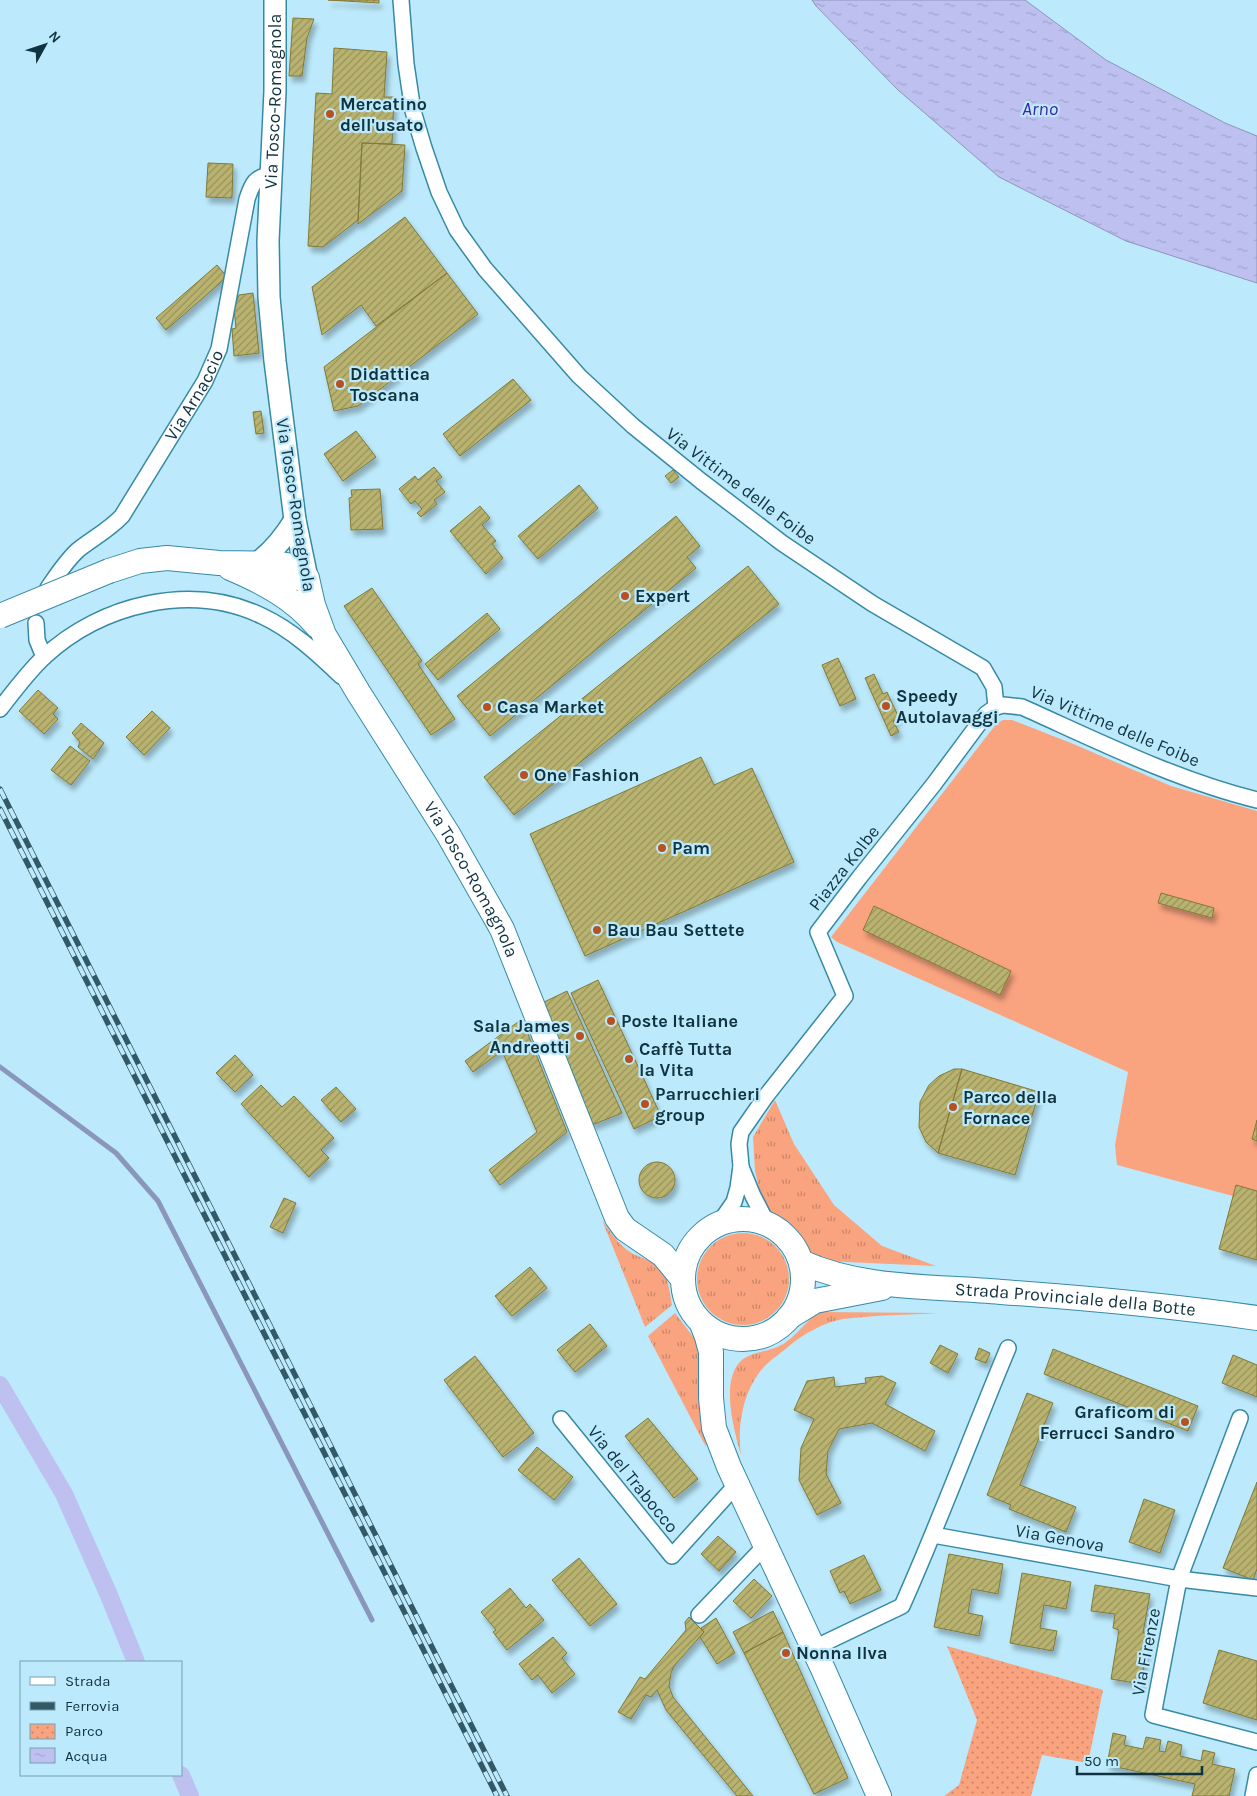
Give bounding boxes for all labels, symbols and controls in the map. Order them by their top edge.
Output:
street label: Via Tosco-Romagnola [259,14,286,190]
north arrow [20,20,70,70]
text: N [45,28,64,46]
place label: Mercatino dell'usato [340,93,427,136]
water label: Arno [1022,98,1059,120]
marker: Mercatino dell'usato [324,108,336,120]
street label: Via Arnaccio [160,346,228,445]
place label: Didattica Toscana [350,363,430,406]
marker: Didattica Toscana [334,378,346,390]
street label: Via Tosco-Romagnola [271,417,321,593]
street label: Via Vittime delle Foibe [662,422,820,550]
place label: Expert [635,585,690,607]
marker: Expert [619,590,631,602]
street label: Via Vittime delle Foibe [1027,680,1203,772]
place label: Speedy Autolavaggi [896,685,999,728]
place label: Casa Market [497,696,604,718]
marker: Speedy Autolavaggi [880,700,892,712]
marker: Casa Market [481,701,493,713]
place label: One Fashion [534,764,640,786]
marker: One Fashion [518,769,530,781]
street label: Via Tosco-Romagnola [419,797,523,961]
street label: Piazza Kolbe [804,821,884,915]
place label: Pam [672,837,710,859]
marker: Pam [656,842,668,854]
place label: Bau Bau Settete [607,919,744,941]
marker: Bau Bau Settete [591,924,603,936]
place label: Poste Italiane [621,1010,738,1032]
place label: Sala James Andreotti [473,1015,570,1058]
marker: Poste Italiane [605,1015,617,1027]
marker: Sala James Andreotti [574,1030,586,1042]
place label: Caffè Tutta la Vita [639,1038,732,1081]
marker: Caffè Tutta la Vita [623,1053,635,1065]
place label: Parrucchieri group [655,1083,760,1126]
place label: Parco della Fornace [963,1086,1057,1129]
marker: Parrucchieri group [639,1098,651,1110]
marker: Parco della Fornace [947,1101,959,1113]
street label: Strada Provinciale della Botte [954,1278,1197,1321]
place label: Graficom di Ferrucci Sandro [1040,1401,1175,1444]
marker: Graficom di Ferrucci Sandro [1179,1416,1191,1428]
street label: Via del Trabocco [583,1421,683,1537]
street label: Via Genova [1014,1519,1106,1557]
street label: Via Firenze [1127,1606,1165,1698]
place label: Nonna Ilva [796,1642,887,1664]
marker: Nonna Ilva [780,1647,792,1659]
legend [20,1661,182,1776]
text: Strada [65,1672,111,1690]
text: Ferrovia [65,1697,119,1715]
text: Parco [65,1722,103,1740]
scale bar [1077,1744,1202,1776]
text: Acqua [65,1747,107,1765]
text: 50 m [1084,1752,1119,1770]

